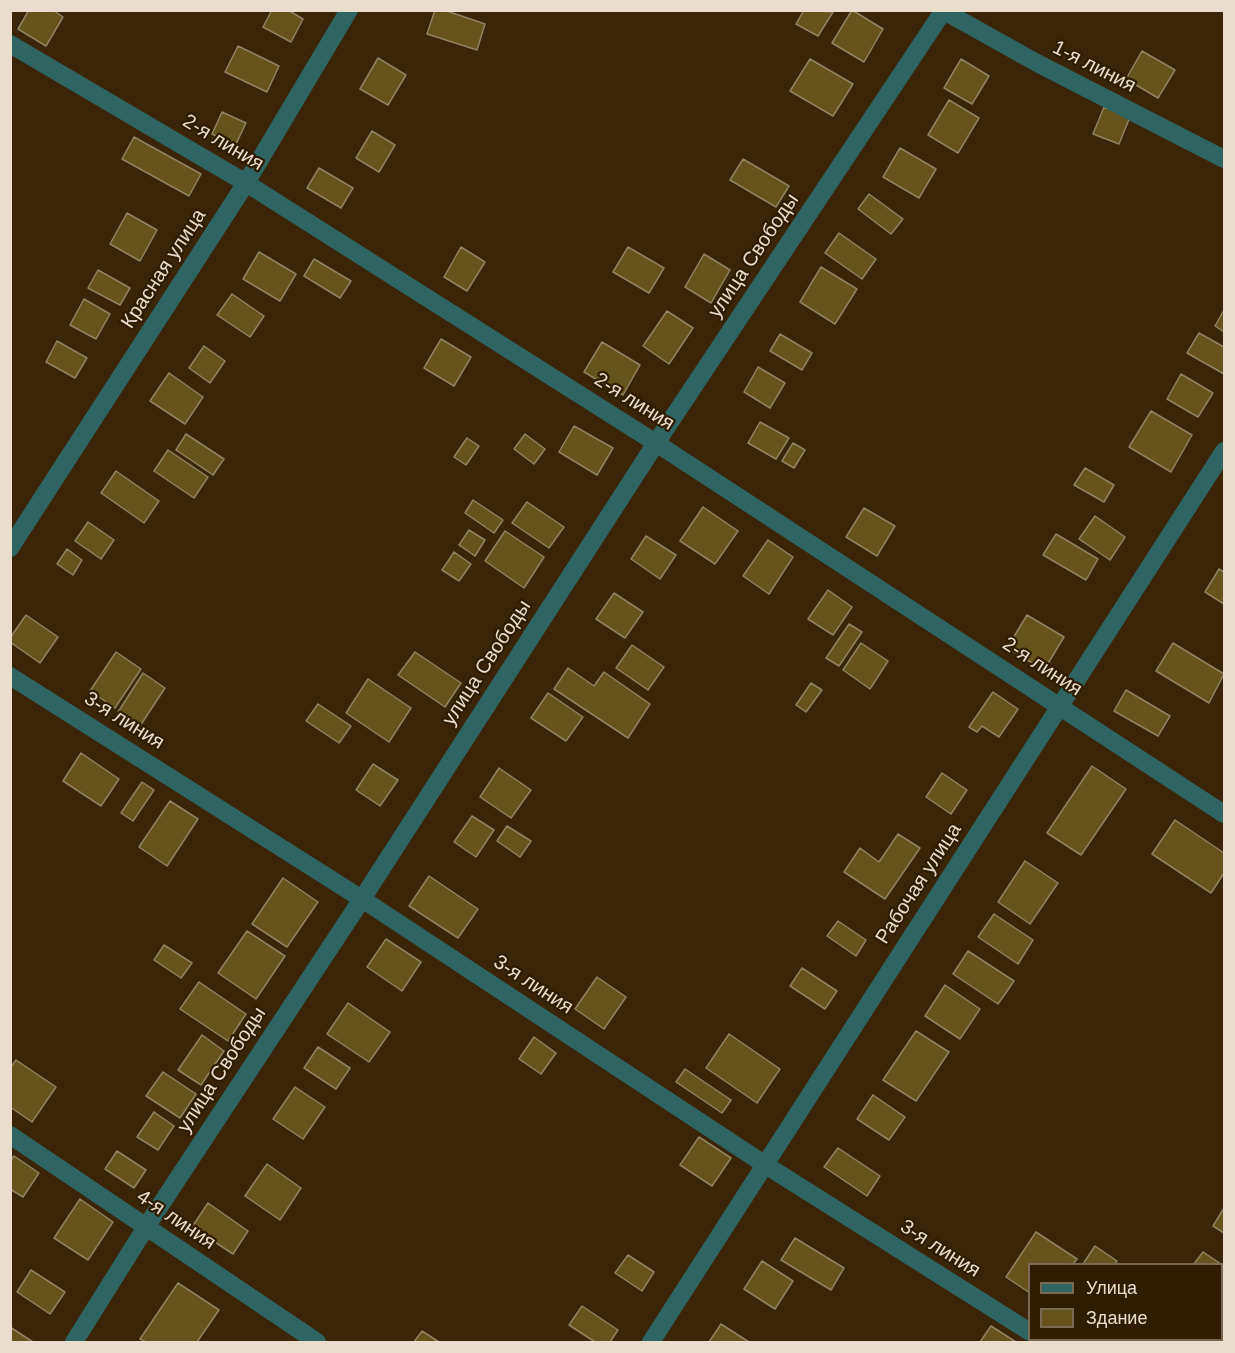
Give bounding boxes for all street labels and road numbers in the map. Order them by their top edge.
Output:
street label: 1-я линия [1048,36,1140,98]
street label: 2-я линия [178,110,268,176]
street label: улица Свободы [704,189,804,323]
street label: Красная улица [117,205,211,333]
street label: 2-я линия [589,368,679,436]
street label: улица Свободы [438,596,536,730]
street label: 2-я линия [998,632,1086,702]
street label: 3-я линия [79,687,169,755]
street label: Рабочая улица [871,819,967,949]
street label: 3-я линия [489,950,577,1020]
street label: улица Свободы [173,1003,271,1137]
street label: 4-я линия [132,1185,220,1255]
street label: 3-я линия [895,1215,985,1283]

